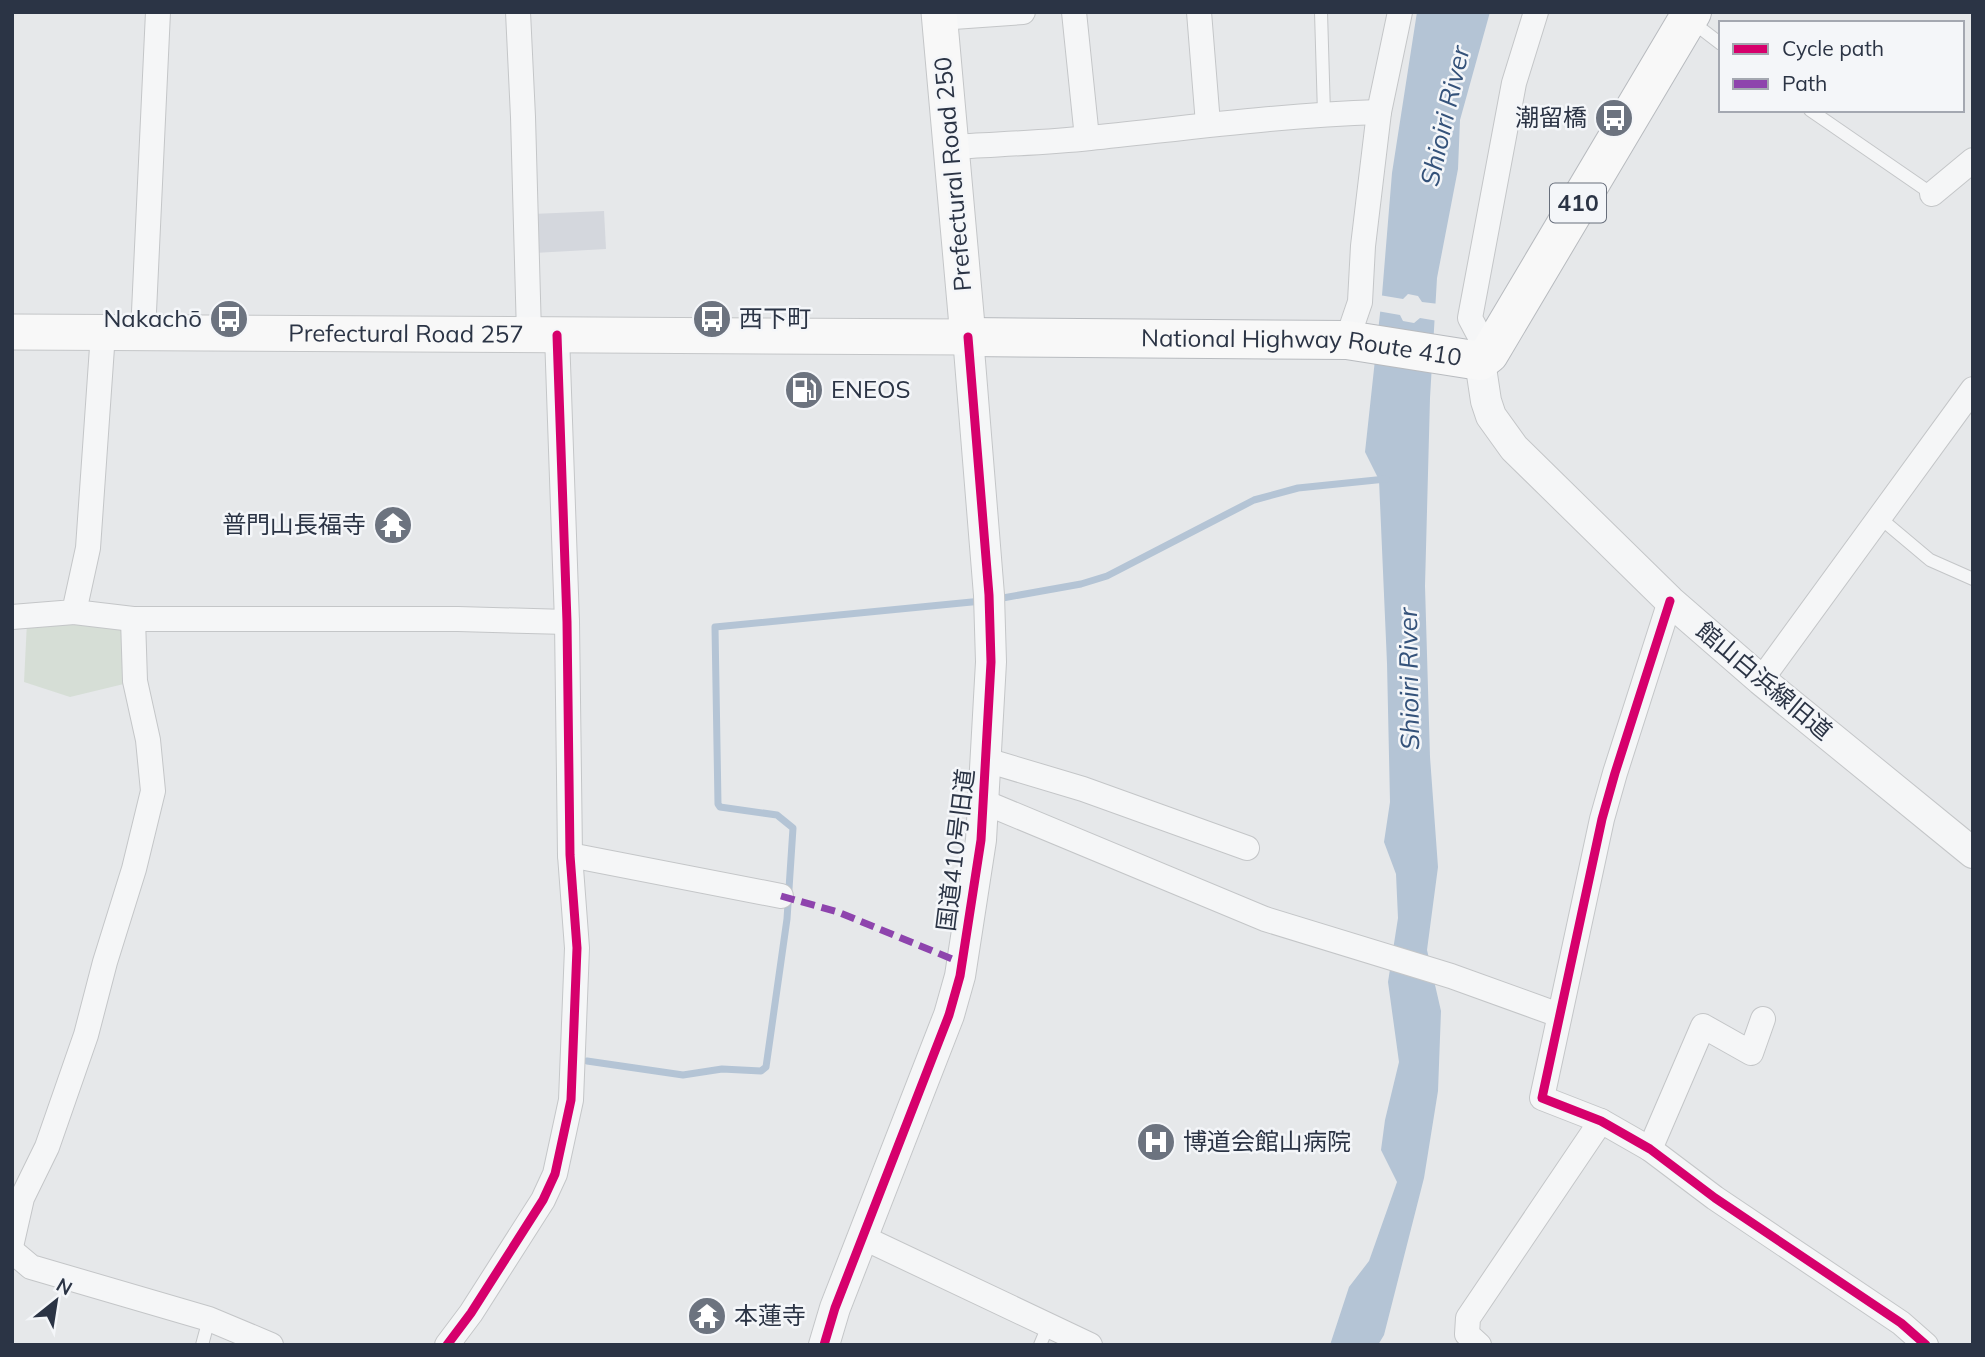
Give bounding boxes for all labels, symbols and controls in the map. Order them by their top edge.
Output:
legend [1719,21,1964,112]
text: Cycle path [1782,35,1884,61]
water label: Shioiri River [1412,41,1477,189]
street label: Prefectural Road 250 [927,56,977,293]
text: Path [1782,70,1827,96]
bus stop icon: 潮留橋 [1593,97,1635,139]
place label: 潮留橋 [1515,102,1587,132]
road number: 410 [1550,184,1606,222]
bus stop icon: Nakachō [208,298,250,340]
bus stop icon: 西下町 [691,298,733,340]
place label: Nakachō [103,303,202,333]
place label: 西下町 [739,303,811,333]
street label: Prefectural Road 257 [288,317,524,349]
street label: National Highway Route 410 [1141,322,1464,372]
fuel station icon: ENEOS [783,369,825,411]
place label: ENEOS [831,374,911,404]
temple icon: 普門山長福寺 [372,504,414,546]
place label: 普門山長福寺 [222,509,366,539]
water label: Shioiri River [1391,606,1426,751]
street label: 館山白浜線旧道 [1691,615,1839,746]
street label: 国道410号旧道 [930,767,980,933]
hospital icon: 博道会館山病院 [1135,1121,1177,1163]
place label: 博道会館山病院 [1183,1126,1351,1156]
north arrow [21,1266,91,1336]
text: N [52,1272,77,1300]
temple icon: 本蓮寺 [686,1295,728,1337]
place label: 本蓮寺 [734,1300,806,1330]

